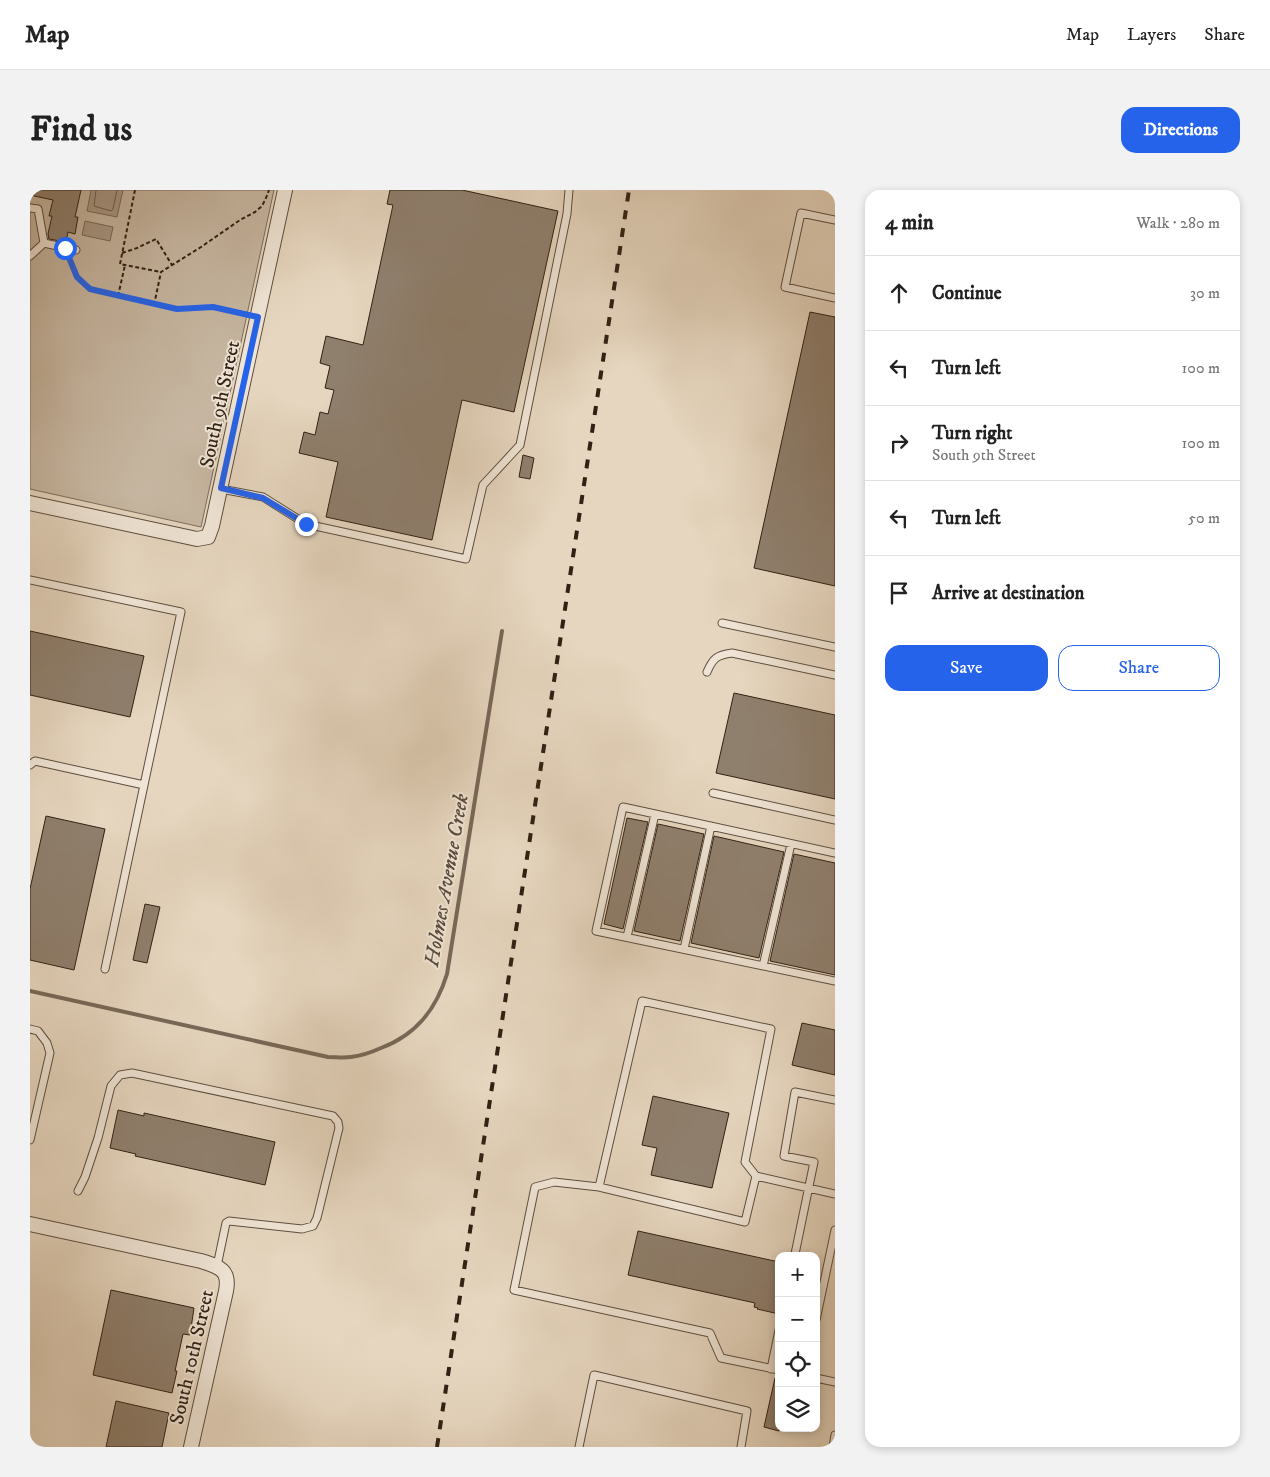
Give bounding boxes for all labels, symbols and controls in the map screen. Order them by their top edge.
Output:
text: Map [25,20,69,50]
text: Map [1066,24,1099,46]
text: Layers [1127,24,1176,46]
text: Share [1204,24,1245,46]
button: Directions [1121,107,1240,153]
text: Find us [30,108,132,152]
text: 4 min [885,210,934,236]
text: Walk · 280 m [1136,213,1220,233]
route start [54,237,77,260]
icon: ahead [885,279,913,307]
text: Continue [932,282,1002,305]
text: 30 m [1190,283,1220,303]
street label: South 9th Street [195,338,246,470]
icon: left [885,354,913,382]
text: Turn left [932,357,1001,380]
text: 100 m [1182,358,1220,378]
text: Turn right [932,422,1012,445]
icon: right [885,429,913,457]
text: 100 m [1182,433,1220,453]
text: South 9th Street [932,445,1036,465]
icon: left [885,504,913,532]
text: Turn left [932,507,1001,530]
text: 50 m [1188,508,1220,528]
route end [295,513,318,536]
icon: arrive [885,579,913,607]
text: Arrive at destination [932,582,1084,605]
button: Save [885,645,1048,691]
button: Share [1058,645,1220,691]
water label: Holmes Avenue Creek [419,792,475,970]
map controls [775,1252,820,1432]
button: + [775,1252,820,1297]
street label: South 10th Street [165,1287,220,1427]
button: − [775,1297,820,1342]
button: locate [775,1342,820,1387]
button: layers [775,1387,820,1432]

